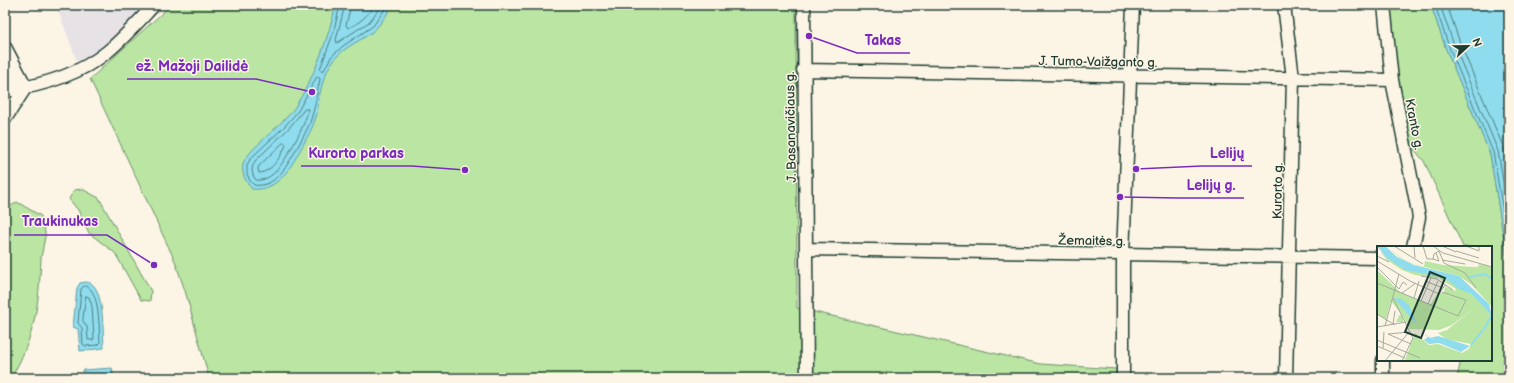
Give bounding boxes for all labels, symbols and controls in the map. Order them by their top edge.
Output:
north arrow [1448,26,1488,66]
callout: Takas [857,27,910,53]
text: Takas [865,32,901,49]
text: N [1469,36,1484,49]
callout: ež. Mažoji Dailidė [127,53,256,79]
street label: J. Tumo-Vaižganto g. [1038,53,1158,71]
text: ež. Mažoji Dailidė [136,58,248,75]
street label: J. Basanavičiaus g. [782,71,800,183]
street label: Kranto g. [1401,97,1427,152]
callout: Kurorto parkas [301,140,412,166]
callout: Lelijų [1202,140,1252,166]
text: Kurorto parkas [308,145,404,162]
text: Lelijų [1210,145,1244,162]
street label: Kurorto g. [1270,162,1287,219]
callout: Lelijų g. [1179,172,1244,198]
text: Lelijų g. [1186,177,1236,194]
callout: Traukinukas [14,209,107,235]
text: Traukinukas [22,213,98,230]
street label: Žemaitės g. [1057,232,1126,250]
inset map [1377,246,1492,361]

